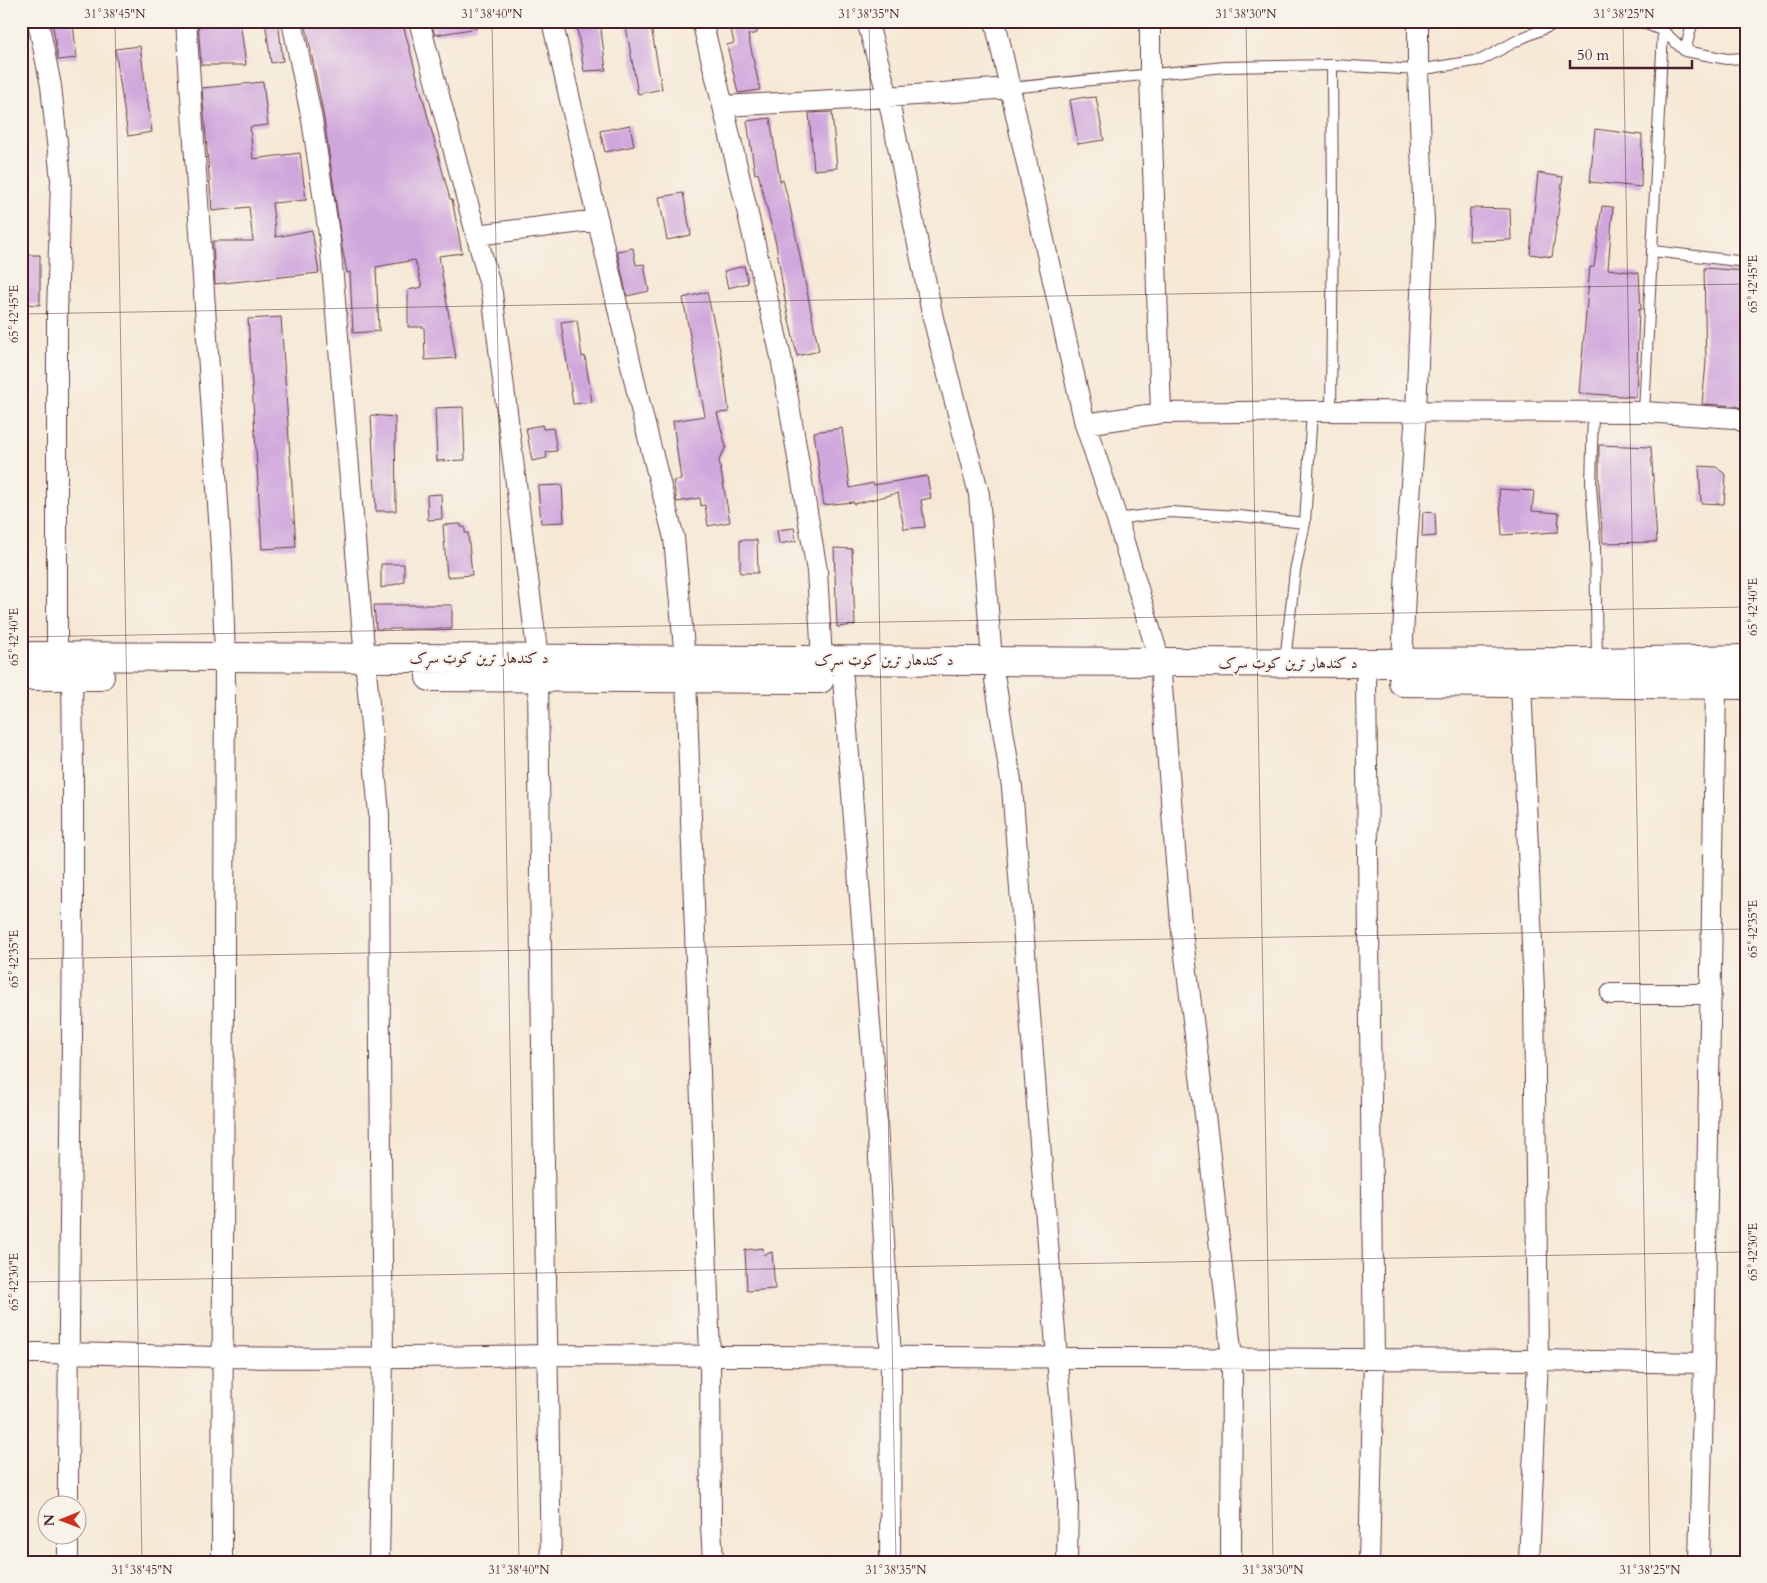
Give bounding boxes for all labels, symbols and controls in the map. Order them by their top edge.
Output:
text: 31°38'45"N [85,6,146,22]
text: 31°38'40"N [462,6,523,22]
text: 31°38'35"N [839,6,900,22]
text: 31°38'30"N [1216,6,1277,22]
text: 31°38'25"N [1594,6,1655,22]
scale bar [1570,38,1692,70]
text: 50 m [1577,45,1609,65]
text: 65°42'45"E [1745,255,1761,313]
text: 65°42'45"E [6,285,22,343]
text: 65°42'40"E [1745,578,1761,636]
text: 65°42'40"E [6,608,22,666]
street label: د کندهار ترين کوټ سړک [410,648,548,670]
street label: د کندهار ترين کوټ سړک [815,650,953,672]
street label: د کندهار ترين کوټ سړک [1219,653,1357,675]
text: 65°42'35"E [1745,900,1761,958]
text: 65°42'35"E [6,930,22,988]
text: 65°42'30"E [1745,1223,1761,1281]
text: 65°42'30"E [6,1253,22,1311]
north arrow [38,1496,88,1546]
text: N [40,1514,59,1526]
text: 31°38'45"N [112,1562,173,1578]
text: 31°38'40"N [489,1562,550,1578]
text: 31°38'35"N [866,1562,927,1578]
text: 31°38'30"N [1243,1562,1304,1578]
text: 31°38'25"N [1620,1562,1681,1578]

